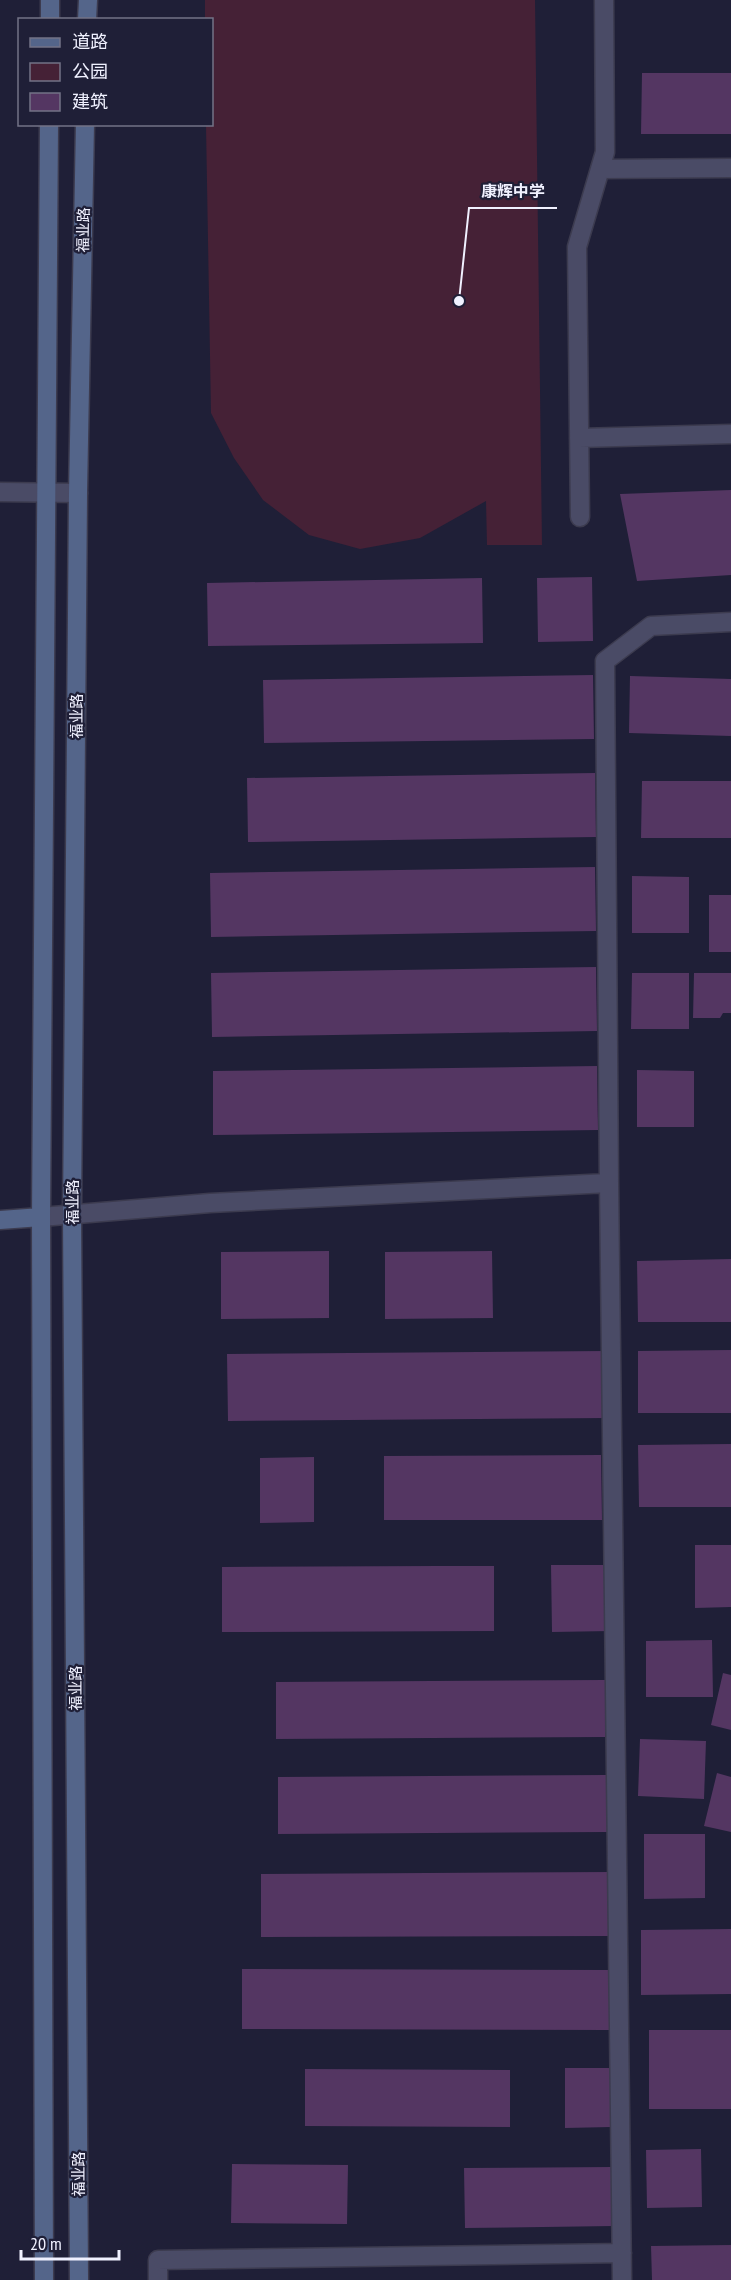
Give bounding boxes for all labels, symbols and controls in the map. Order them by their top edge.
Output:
legend [18,18,213,126]
text: 道路 [72,30,108,53]
text: 公园 [72,60,108,83]
text: 建筑 [72,90,108,113]
callout: 康辉中学 [469,174,557,208]
text: 康辉中学 [481,181,545,201]
street label: 福业路 [73,207,93,253]
street label: 福业路 [67,693,86,739]
street label: 福业路 [63,1179,82,1225]
street label: 福业路 [66,1665,85,1711]
street label: 福业路 [69,2151,88,2197]
scale bar [21,2223,118,2261]
text: 20 m [30,2232,62,2255]

